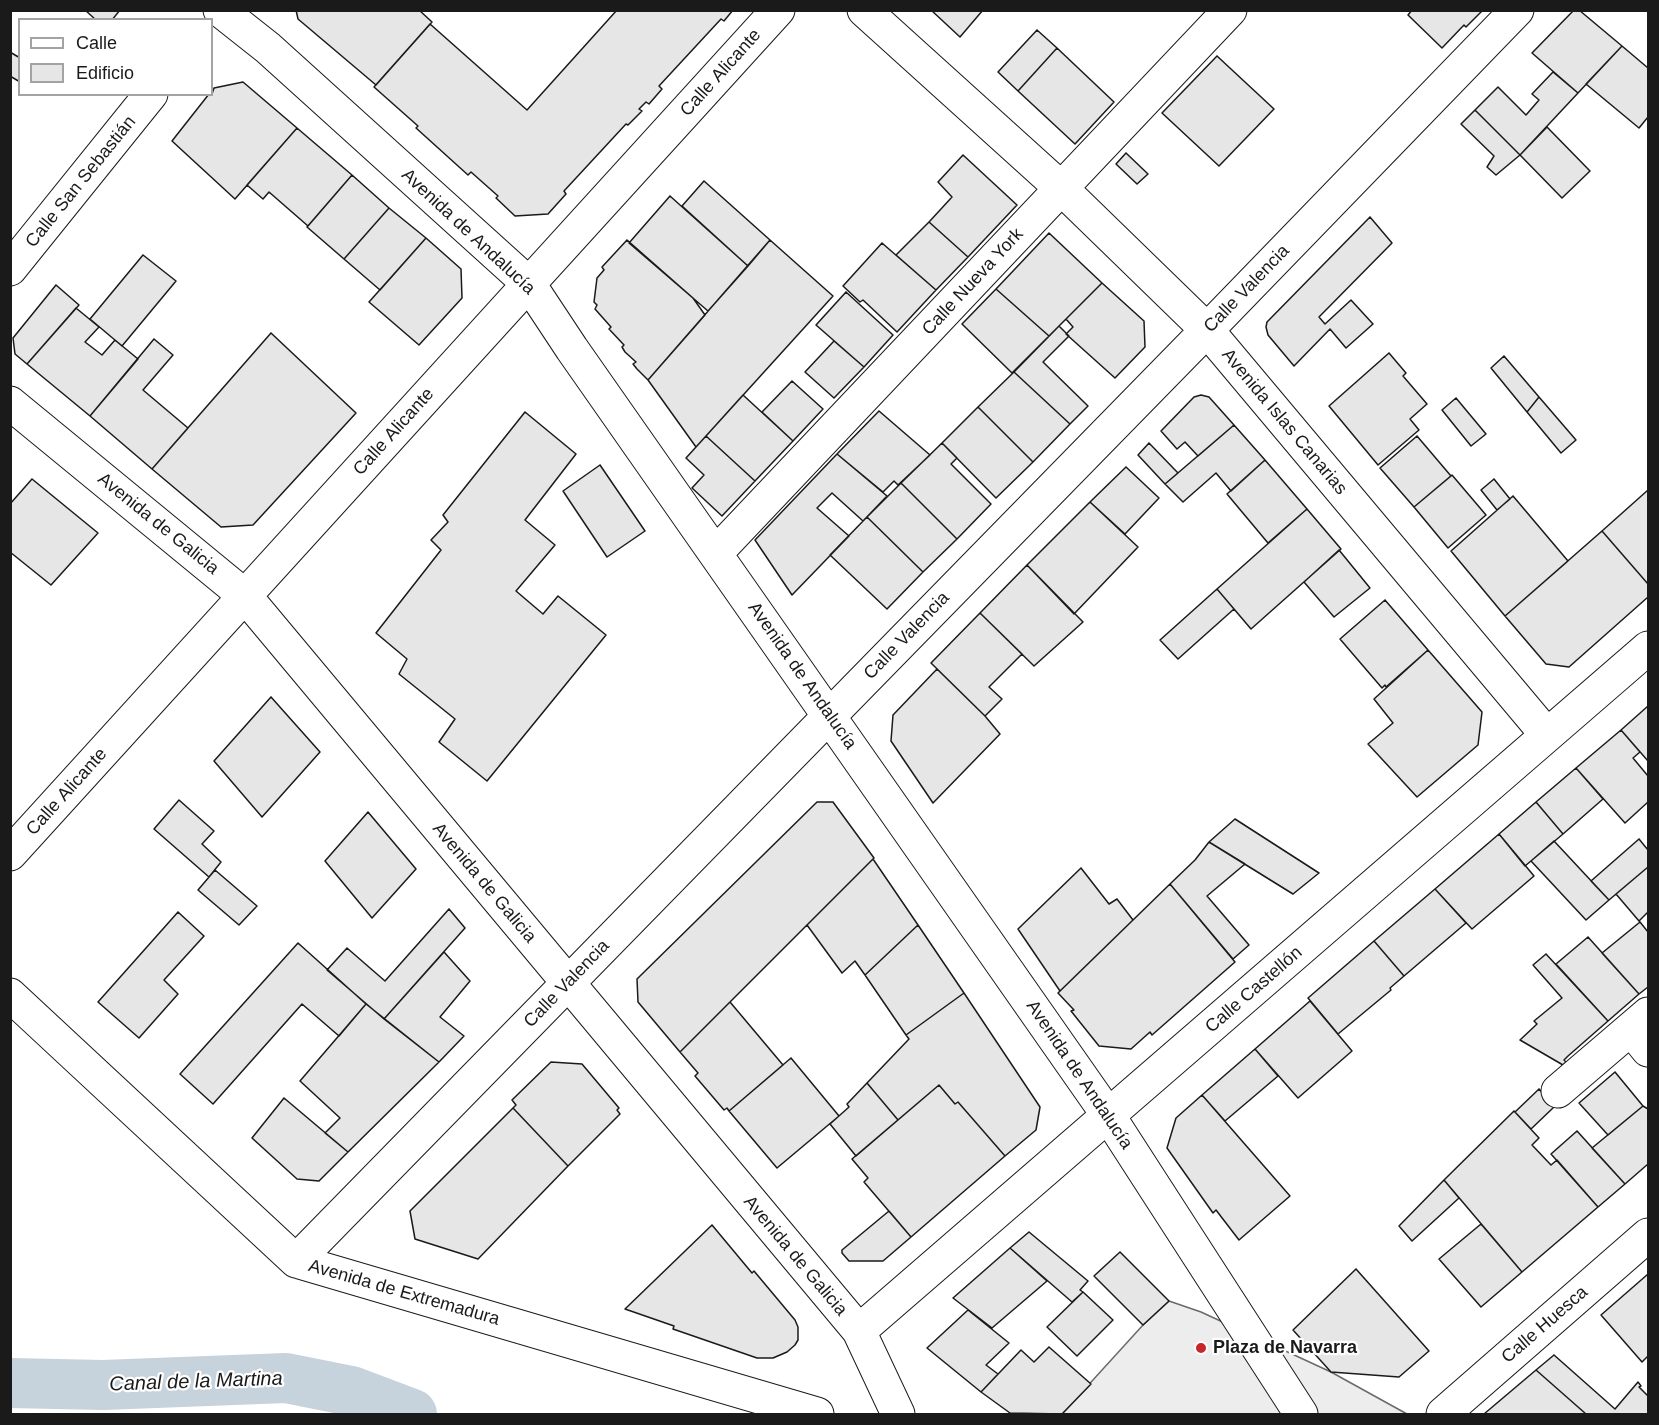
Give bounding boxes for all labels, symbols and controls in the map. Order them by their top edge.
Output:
legend [18,18,213,96]
street label: Calle Alicante [676,25,766,121]
text: Calle [76,33,117,53]
text: Edificio [76,63,134,83]
street label: Calle San Sebastián [21,112,141,252]
street label: Avenida de Andalucía [397,164,539,300]
street label: Calle Nueva York [918,224,1028,340]
street label: Calle Valencia [1200,241,1294,337]
street label: Avenida Islas Canarias [1217,345,1351,499]
street label: Calle Alicante [349,384,439,480]
street label: Avenida de Galicia [93,468,223,580]
street label: Calle Valencia [860,588,954,684]
street label: Avenida de Andalucía [743,598,861,754]
street label: Calle Alicante [22,744,112,840]
street label: Avenida de Galicia [428,819,540,947]
street label: Calle Valencia [520,936,614,1032]
street label: Calle Castellón [1201,942,1307,1038]
street label: Avenida de Andalucía [1021,997,1137,1153]
street label: Avenida de Galicia [739,1192,851,1320]
street label: Avenida de Extremadura [306,1255,502,1331]
street label: Calle Huesca [1498,1282,1592,1368]
place label: Plaza de Navarra [1213,1337,1357,1359]
marker: Plaza de Navarra [1194,1341,1208,1355]
water label: Canal de la Martina [109,1367,283,1397]

